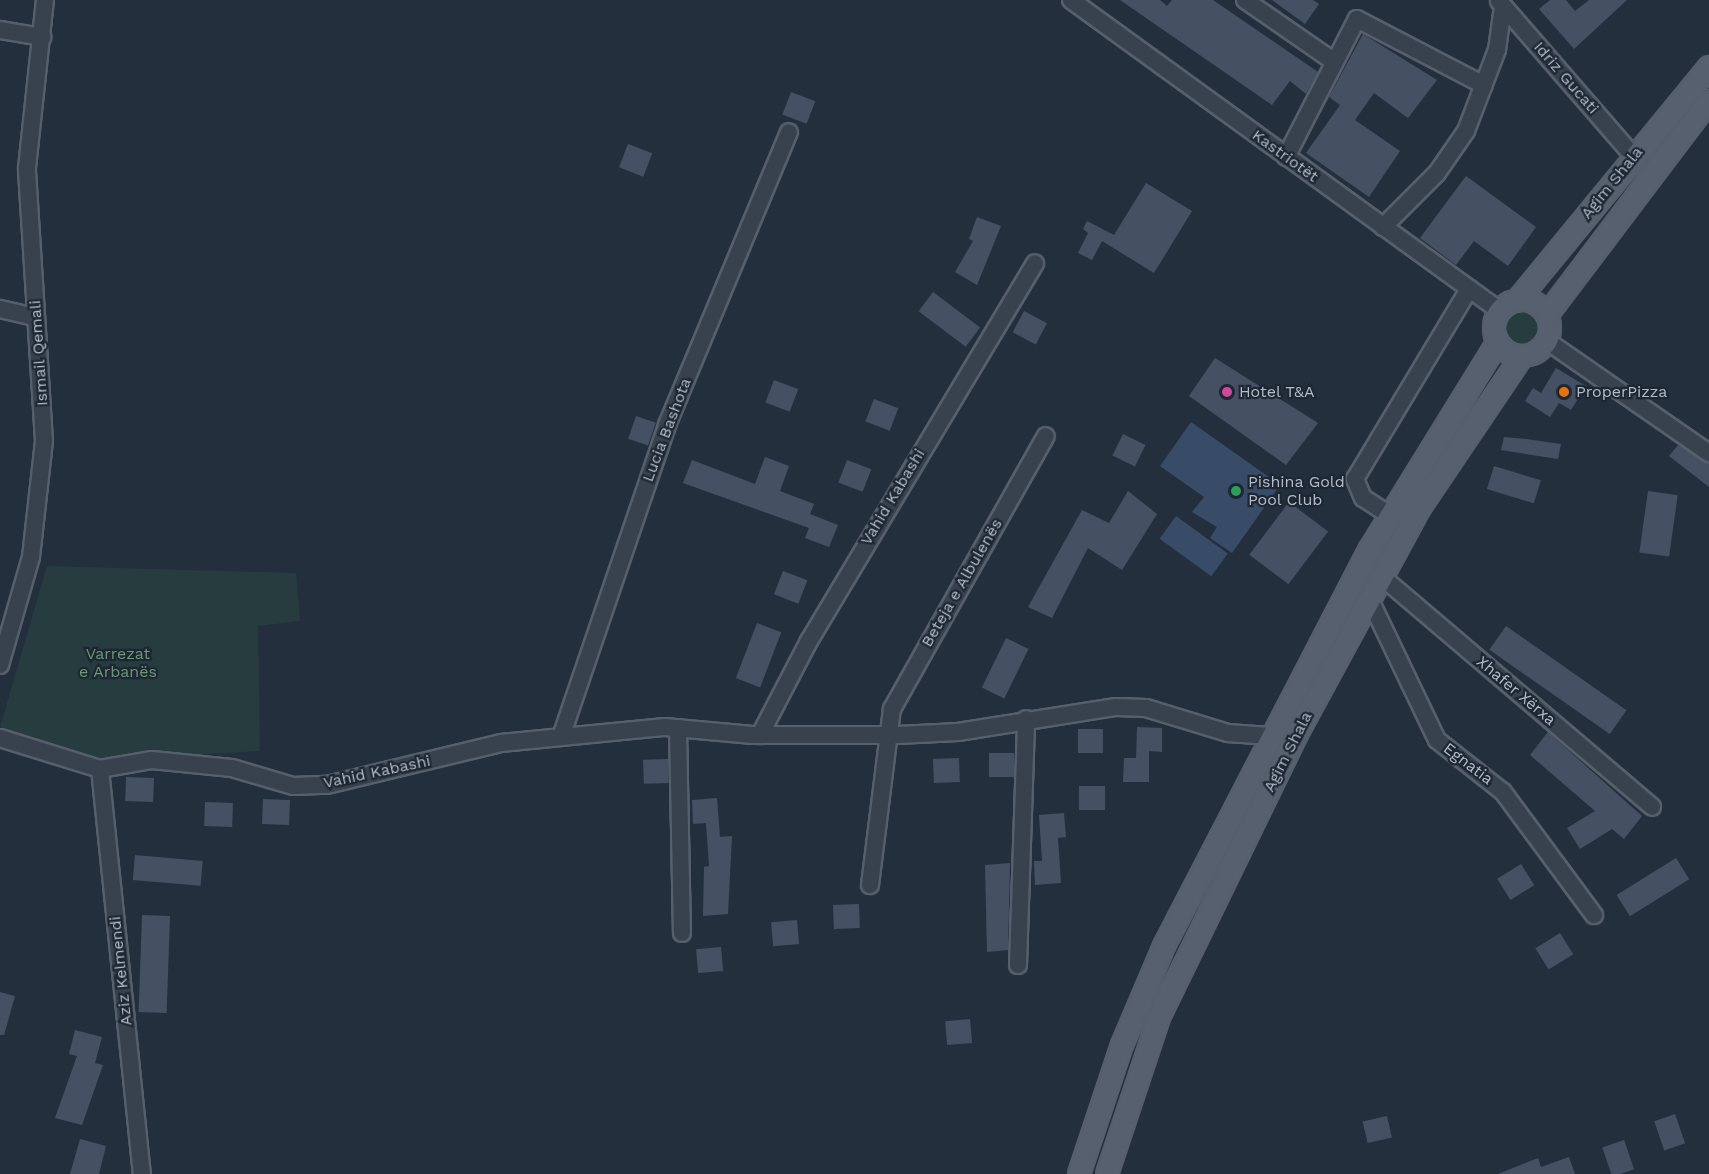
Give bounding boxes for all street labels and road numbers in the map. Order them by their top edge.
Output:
street label: Idriz Gucati [1529,38,1603,118]
street label: Kastriotët [1248,126,1322,186]
street label: Agim Shala [1577,143,1647,223]
street label: Ismail Qemali [26,299,52,407]
street label: Lucia Bashota [638,375,696,485]
street label: Vahid Kabashi [857,445,929,549]
street label: Beteja e Albulenës [917,515,1007,651]
street label: Xhafer Xërxa [1472,652,1560,730]
street label: Agim Shala [1260,709,1316,795]
street label: Egnatia [1439,739,1497,789]
street label: Vahid Kabashi [322,751,432,793]
street label: Aziz Kelmendi [106,915,136,1027]

